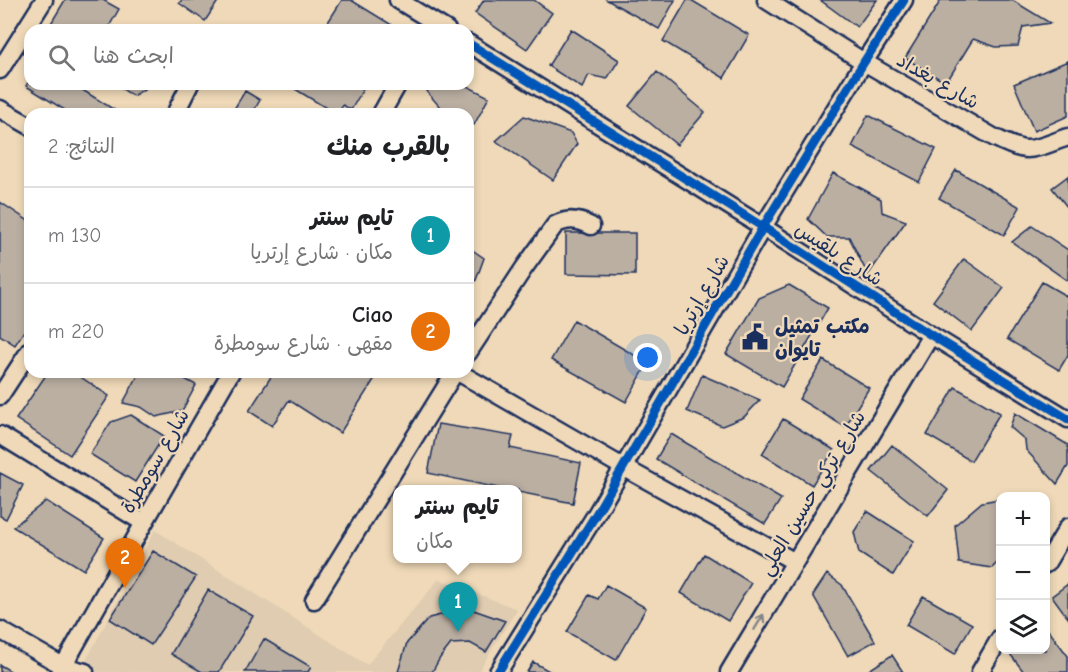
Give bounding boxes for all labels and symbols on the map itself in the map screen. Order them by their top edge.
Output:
street label: شارع بغداد [892,48,983,115]
street label: شارع بلقيس [790,217,887,293]
street label: شارع إرتريا [670,251,736,340]
place label: مكتب تمثيل تايوان [775,315,870,362]
public building icon: مكتب تمثيل تايوان [740,322,770,352]
your location [633,343,662,372]
street label: شارع سومطرة [116,405,196,518]
street label: شارع تركي حسين العلي [754,407,875,583]
pin: 2 [106,538,144,588]
pin: 1 [438,582,478,632]
one-way arrow [753,614,765,631]

